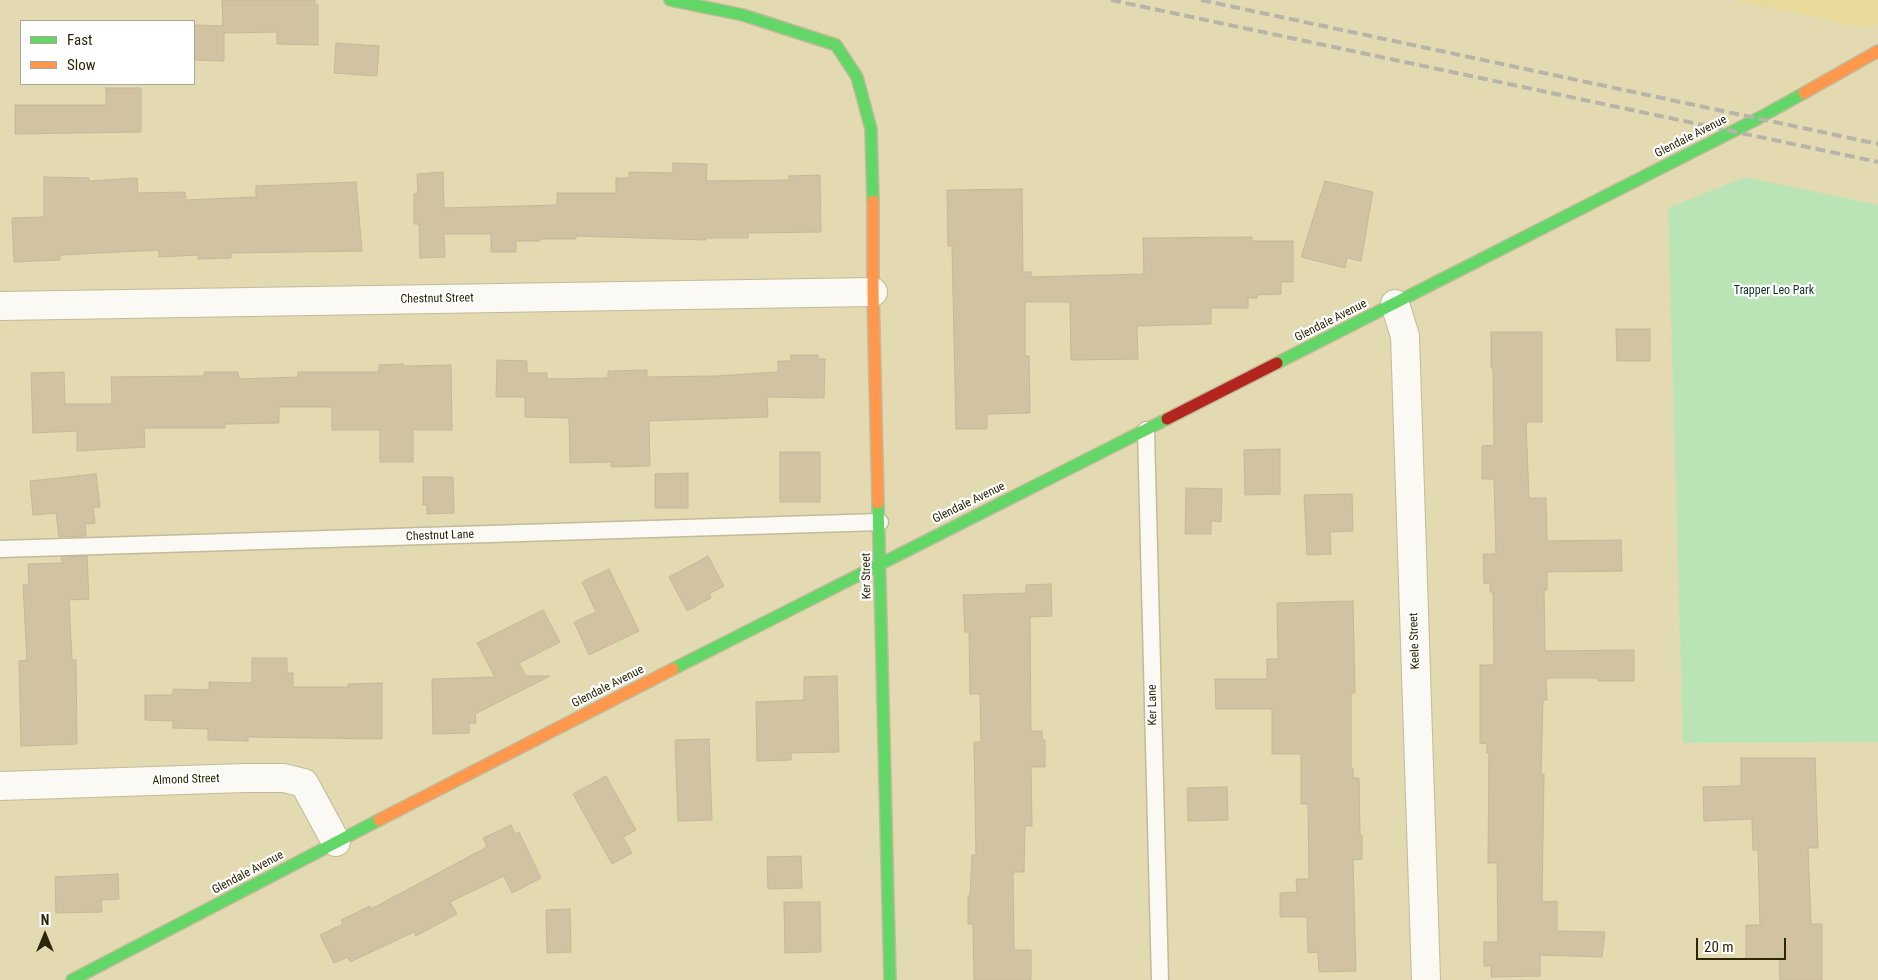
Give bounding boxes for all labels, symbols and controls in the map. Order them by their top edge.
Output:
legend [20,20,195,85]
text: Fast [67,31,92,49]
text: Slow [67,56,96,74]
street label: Glendale Avenue [1653,113,1729,161]
park label: Trapper Leo Park [1734,284,1814,298]
street label: Chestnut Street [400,291,474,307]
street label: Glendale Avenue [1293,297,1369,345]
street label: Glendale Avenue [930,479,1008,527]
street label: Chestnut Lane [406,528,474,544]
street label: Ker Street [859,553,875,599]
street label: Keele Street [1407,612,1423,670]
street label: Glendale Avenue [570,663,646,711]
street label: Ker Lane [1145,684,1161,726]
street label: Almond Street [152,772,220,788]
street label: Glendale Avenue [210,848,286,898]
north arrow [20,910,70,960]
text: N [41,912,49,928]
scale bar [1698,928,1788,960]
text: 20 m [1704,938,1734,956]

